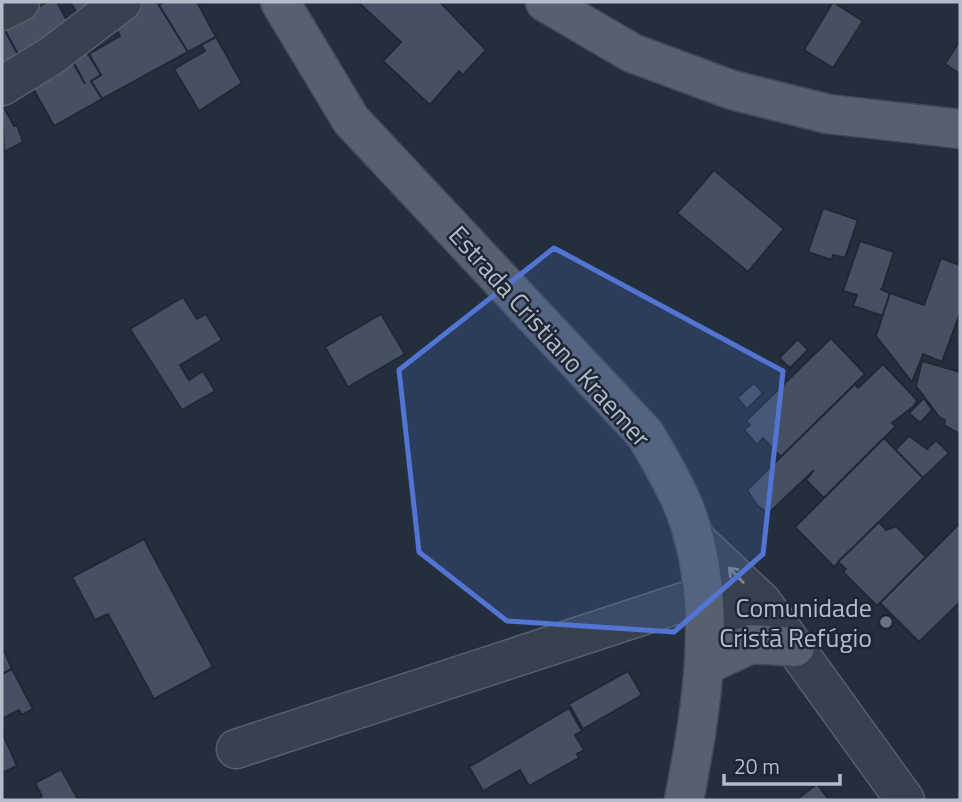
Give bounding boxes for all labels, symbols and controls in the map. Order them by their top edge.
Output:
street label: Estrada Cristiano Kraemer [440,217,660,455]
one-way arrow [728,567,745,584]
place label: Comunidade Cristã Refúgio [719,588,872,657]
marker: Comunidade Cristã Refúgio [878,614,894,630]
scale bar [724,742,839,786]
text: 20 m [734,750,780,782]

